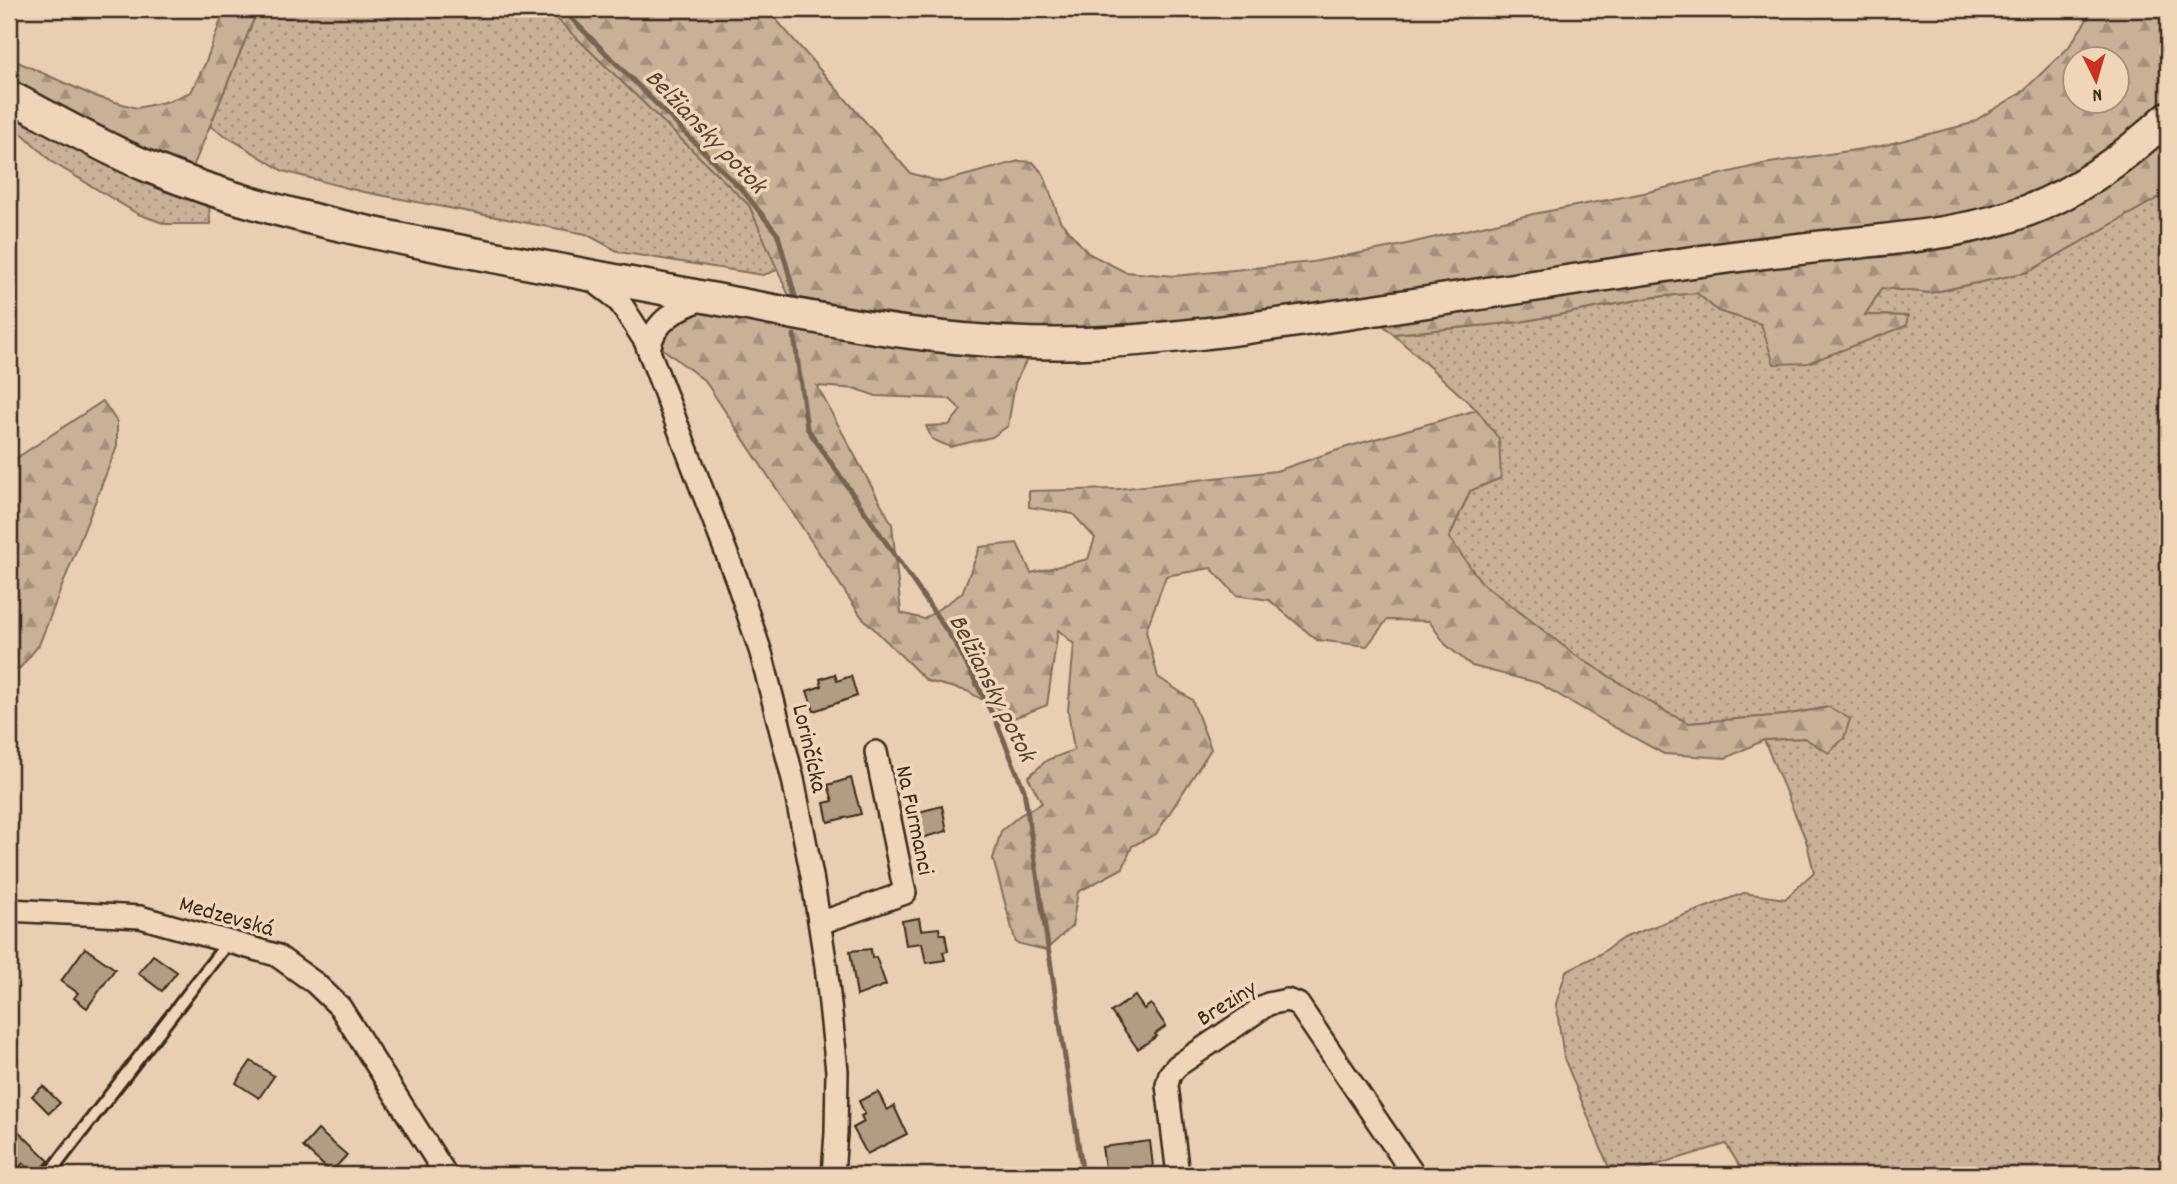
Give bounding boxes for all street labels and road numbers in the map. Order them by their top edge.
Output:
street label: Lorinčícka [781,701,835,797]
street label: Na Furmanci [885,763,941,879]
street label: Medzevská [175,888,278,948]
street label: Breziny [1191,972,1265,1036]

